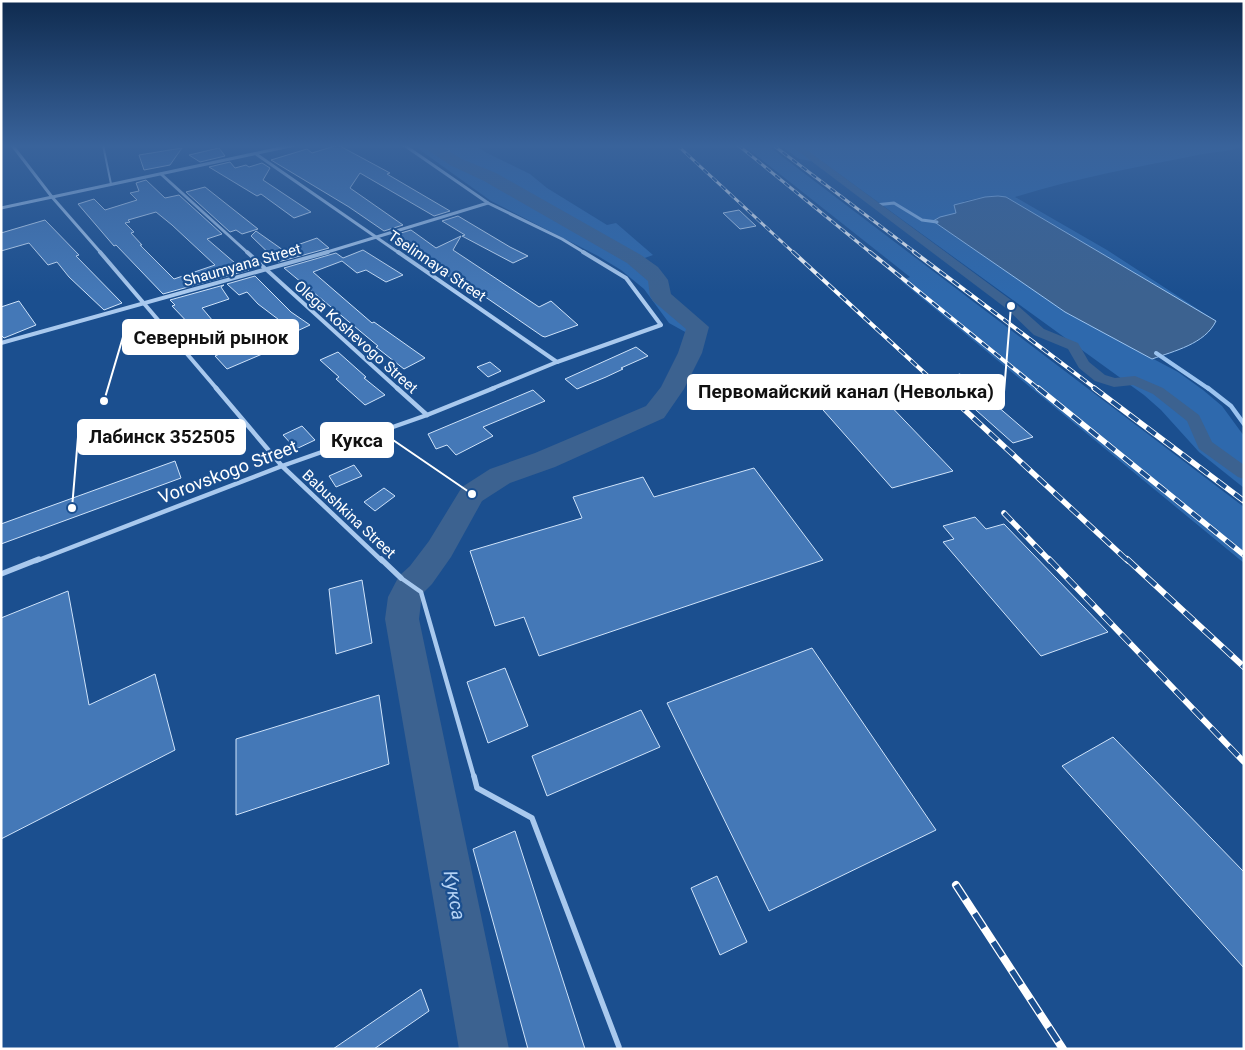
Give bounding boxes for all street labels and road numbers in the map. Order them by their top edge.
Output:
street label: Tselinnaya Street [385,227,489,305]
street label: Shaumyana Street [181,240,303,290]
street label: Olega Koshevogo Street [291,277,421,397]
street label: Vorovskogo Street [155,435,300,508]
street label: Babushkina Street [299,466,400,562]

